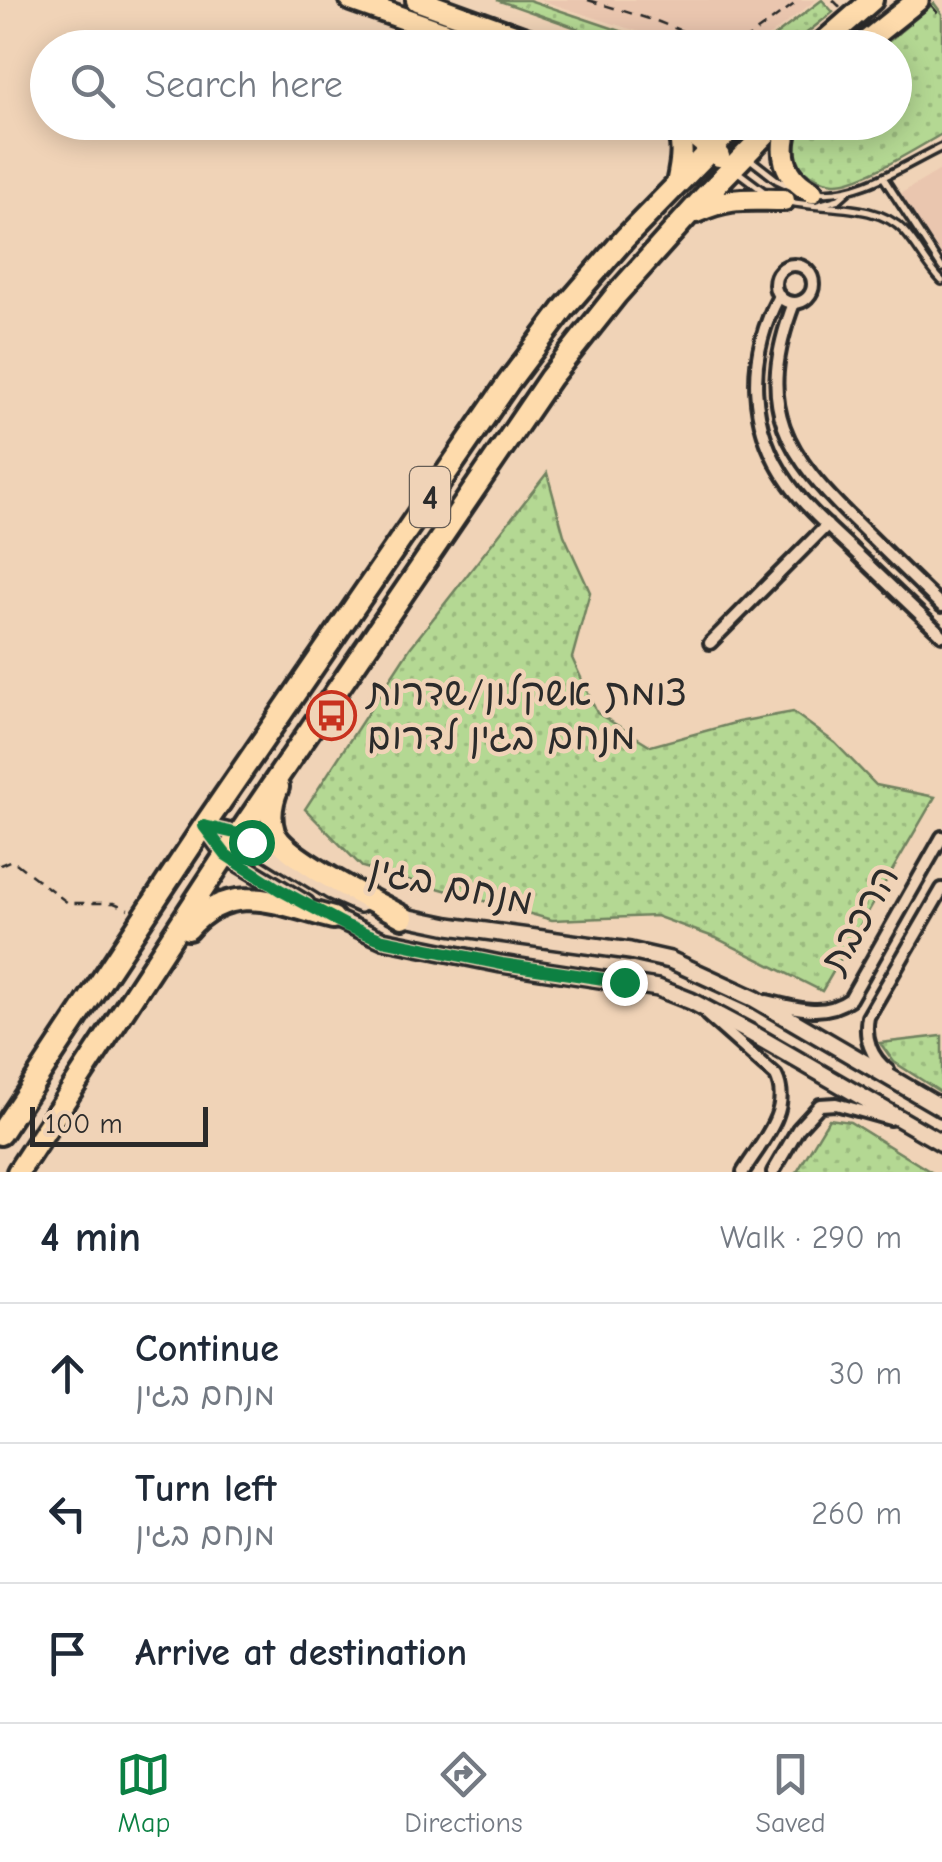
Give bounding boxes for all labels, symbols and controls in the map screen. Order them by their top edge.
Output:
search box [30,30,912,140]
icon: search [65,58,120,113]
text: Search here [145,63,343,107]
road number: 4 [410,467,450,527]
place label: צומת אשקלון/שדרות מנחם בגין לדרום [365,671,687,759]
bus stop icon: צומת אשקלון/שדרות מנחם בגין לדרום [306,689,358,741]
route start [229,820,275,866]
street label: מנחם בגין [365,847,537,925]
street label: הרכבת [811,857,908,982]
route end [602,960,648,1006]
scale bar [30,1102,208,1146]
text: 100 m [45,1108,123,1140]
text: 4 min [40,1213,141,1262]
text: Walk · 290 m [720,1219,902,1256]
text: Continue [135,1327,279,1371]
icon: ahead [40,1346,95,1401]
text: 30 m [829,1355,902,1392]
text: מנחם בגין [135,1376,275,1413]
text: Turn left [135,1467,276,1511]
icon: left [40,1486,95,1541]
text: 260 m [811,1495,902,1532]
text: מנחם בגין [135,1516,275,1553]
icon: arrive [40,1626,95,1681]
text: Arrive at destination [135,1631,467,1675]
tab: Map [116,1747,171,1839]
tab: Directions [404,1747,523,1839]
tab: Saved [756,1747,826,1839]

